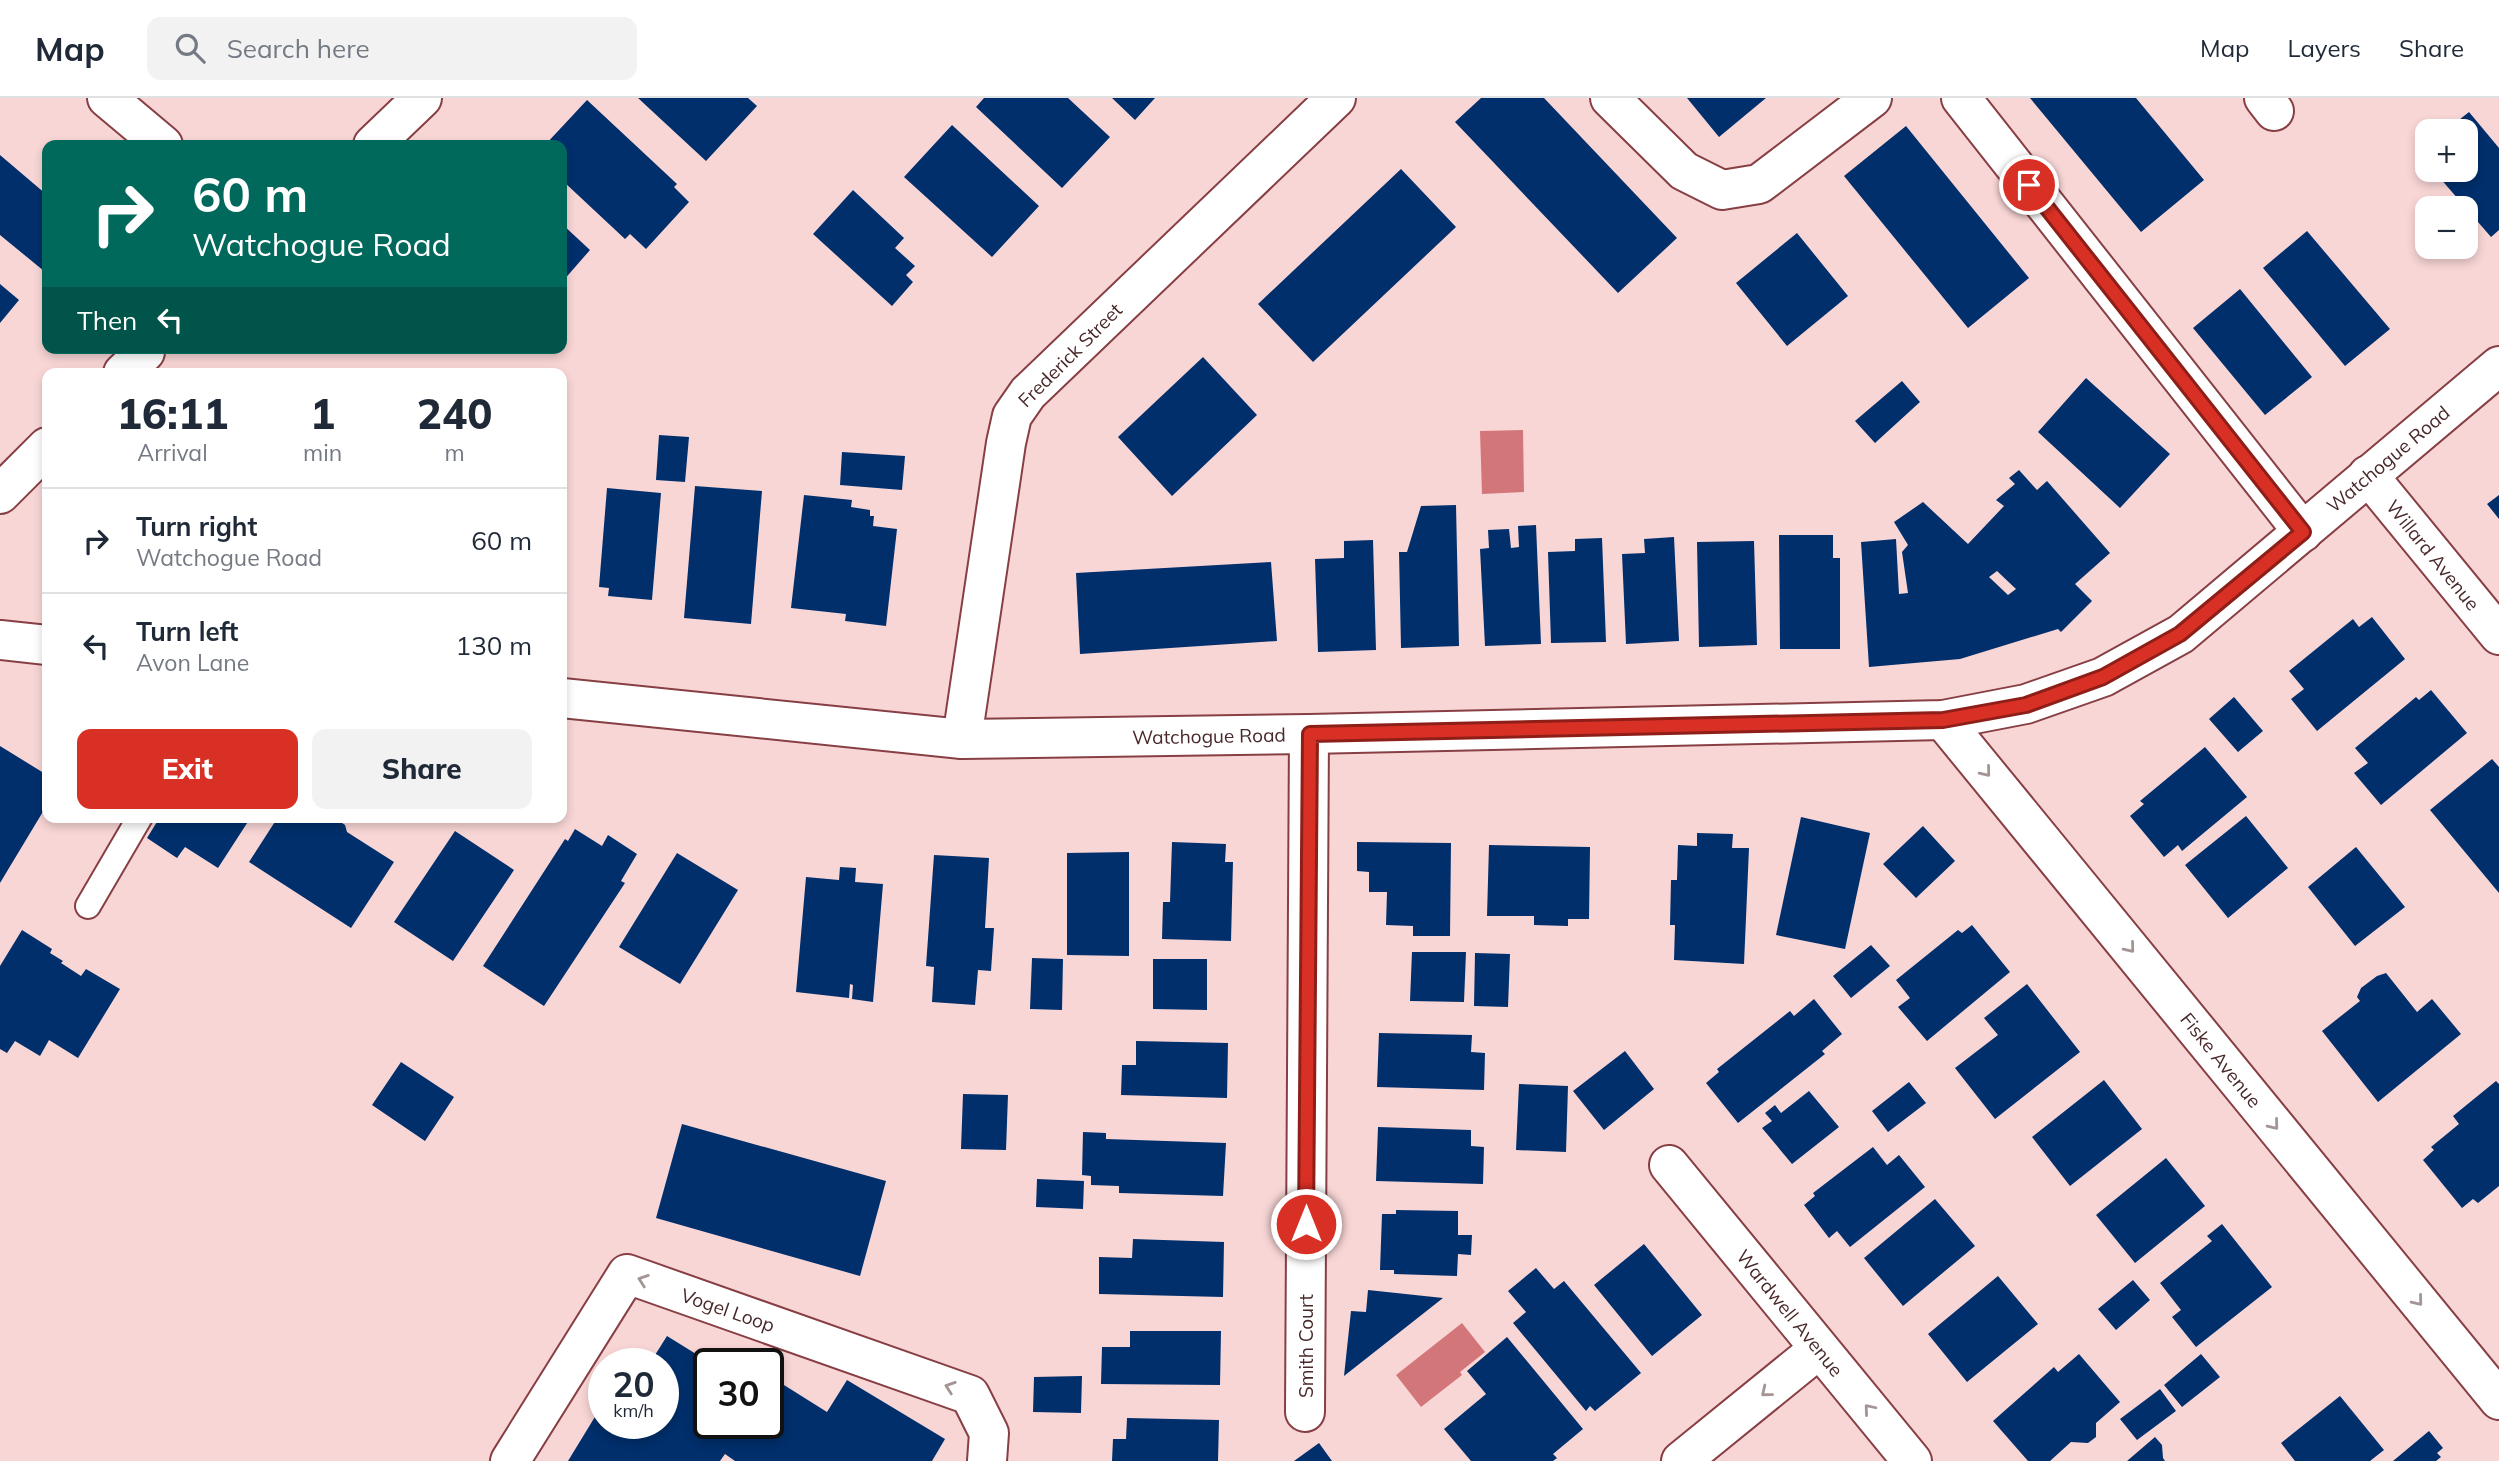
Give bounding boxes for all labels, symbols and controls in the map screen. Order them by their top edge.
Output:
search box [147,17,637,80]
text: Map [35,28,105,69]
icon: search [171,29,209,67]
text: Search here [227,32,370,65]
text: Map [2200,33,2249,63]
text: Layers [2287,33,2361,63]
text: Share [2399,33,2464,63]
map controls [2415,119,2478,259]
button: + [2415,119,2478,182]
pin [1999,155,2059,215]
text: 60 m [192,163,308,224]
icon: arrive [2010,166,2048,204]
icon: right [77,168,168,259]
button: − [2415,196,2478,259]
text: Watchogue Road [192,224,451,264]
street label: Frederick Street [1013,298,1127,412]
icon: left [151,301,189,339]
text: Then [77,304,137,337]
text: 16:11 [117,387,228,440]
text: 1 [310,387,335,440]
text: 240 [417,387,492,440]
street label: Watchogue Road [2321,400,2455,518]
text: Arrival [137,438,208,467]
text: min [303,438,342,467]
text: m [444,438,465,467]
street label: Willard Avenue [2381,495,2485,615]
text: Turn right [136,510,257,543]
icon: right [77,522,115,560]
text: 60 m [471,524,532,557]
text: Watchogue Road [136,543,322,572]
text: Turn left [136,615,238,648]
icon: left [77,627,115,665]
text: 130 m [456,629,532,662]
text: Avon Lane [136,648,249,677]
street label: Watchogue Road [1132,723,1286,749]
button: Exit [77,729,298,809]
button: Share [312,729,532,809]
one-way arrow [1978,764,1990,777]
one-way arrow [2122,940,2134,953]
street label: Fiske Avenue [2175,1008,2267,1112]
one-way arrow [2266,1116,2278,1129]
position arrow [1269,1187,1343,1261]
street label: Wardwell Avenue [1731,1245,1849,1381]
one-way arrow [637,1274,649,1288]
street label: Vogel Loop [678,1283,778,1337]
one-way arrow [2410,1292,2422,1305]
street label: Smith Court [1294,1294,1318,1398]
speed limit sign: 30 [693,1348,784,1439]
text: 20 [612,1362,655,1406]
one-way arrow [944,1381,956,1395]
one-way arrow [1762,1384,1774,1397]
text: km/h [613,1399,654,1422]
one-way arrow [1864,1404,1877,1416]

